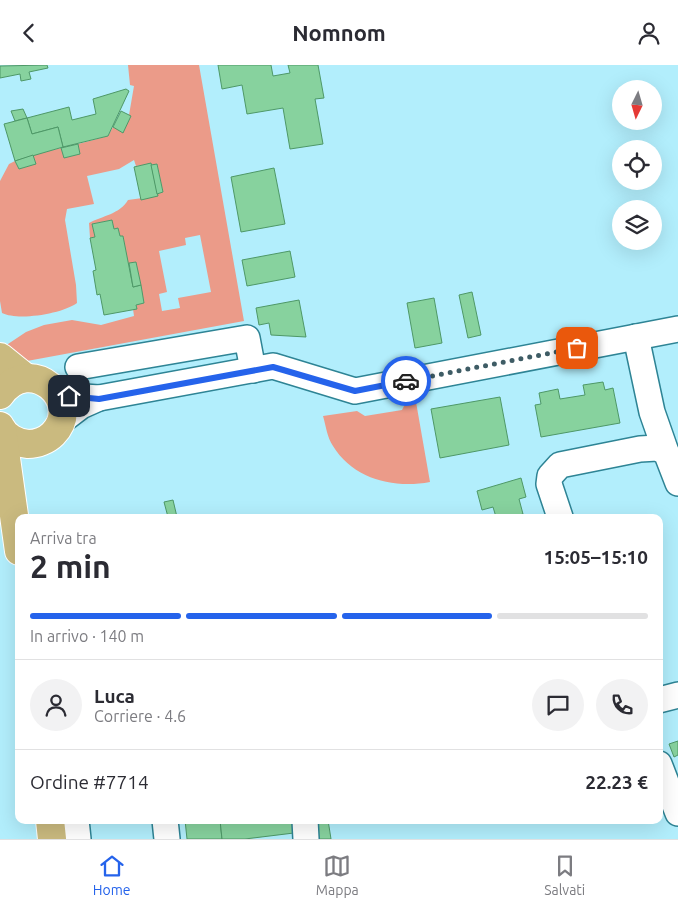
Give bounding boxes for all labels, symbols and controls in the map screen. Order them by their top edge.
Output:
icon: back [15,19,43,47]
icon: person [635,19,663,47]
text: Nomnom [292,20,386,45]
north arrow [612,80,662,130]
map controls [612,80,662,250]
button: locate [612,140,662,190]
button: layers [612,200,662,250]
pin [556,327,598,369]
icon: bag [563,334,591,362]
courier [381,356,431,406]
icon: car [392,367,420,395]
pin [48,375,90,417]
icon: home [55,382,83,410]
text: Arriva tra [30,529,97,547]
text: 15:05–15:10 [543,546,648,568]
text: 2 min [30,548,111,584]
text: In arrivo · 140 m [30,627,144,645]
button: person [30,679,82,731]
button: chat [532,679,584,731]
button: phone [596,679,648,731]
text: Luca [94,685,135,707]
text: Corriere · 4.6 [94,707,186,725]
text: Ordine #7714 [30,771,149,793]
text: 22.23 € [585,771,648,793]
tab: Home [93,852,130,898]
tab: Mappa [316,852,359,898]
tab: Salvati [544,852,585,898]

